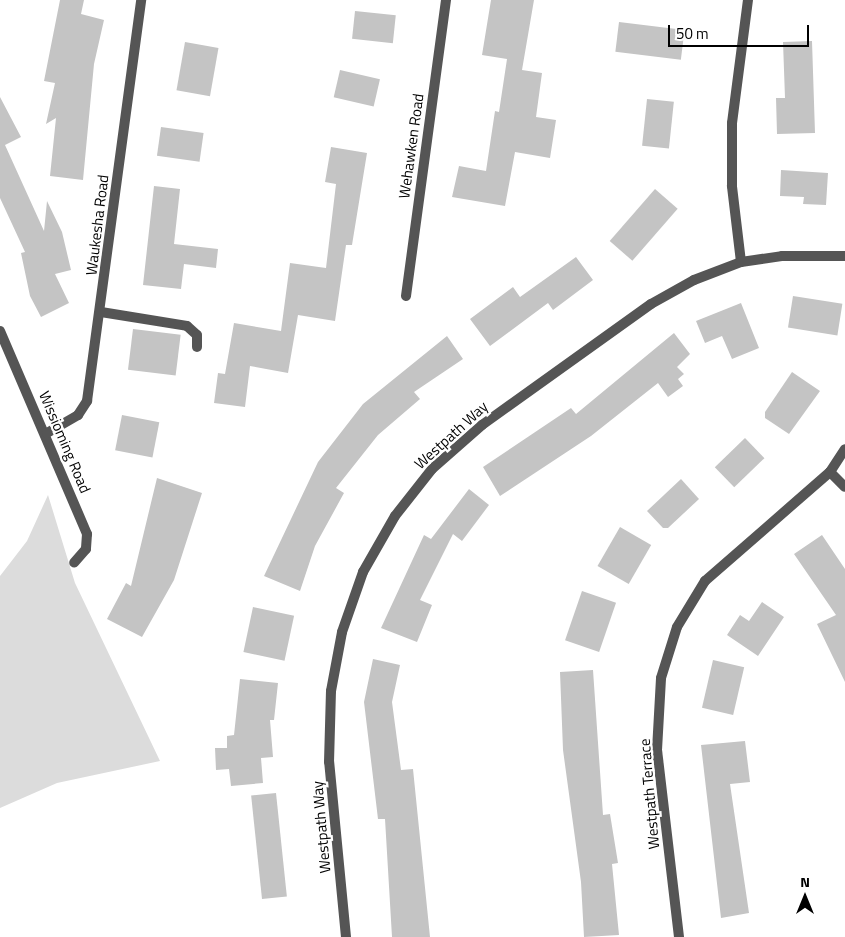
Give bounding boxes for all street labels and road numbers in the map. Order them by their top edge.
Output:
street label: Wehawken Road [395,92,427,200]
street label: Waukesha Road [82,174,112,276]
street label: Wissioming Road [35,388,95,496]
street label: Westpath Way [411,397,491,473]
street label: Westpath Terrace [635,738,663,850]
street label: Westpath Way [308,780,334,874]

